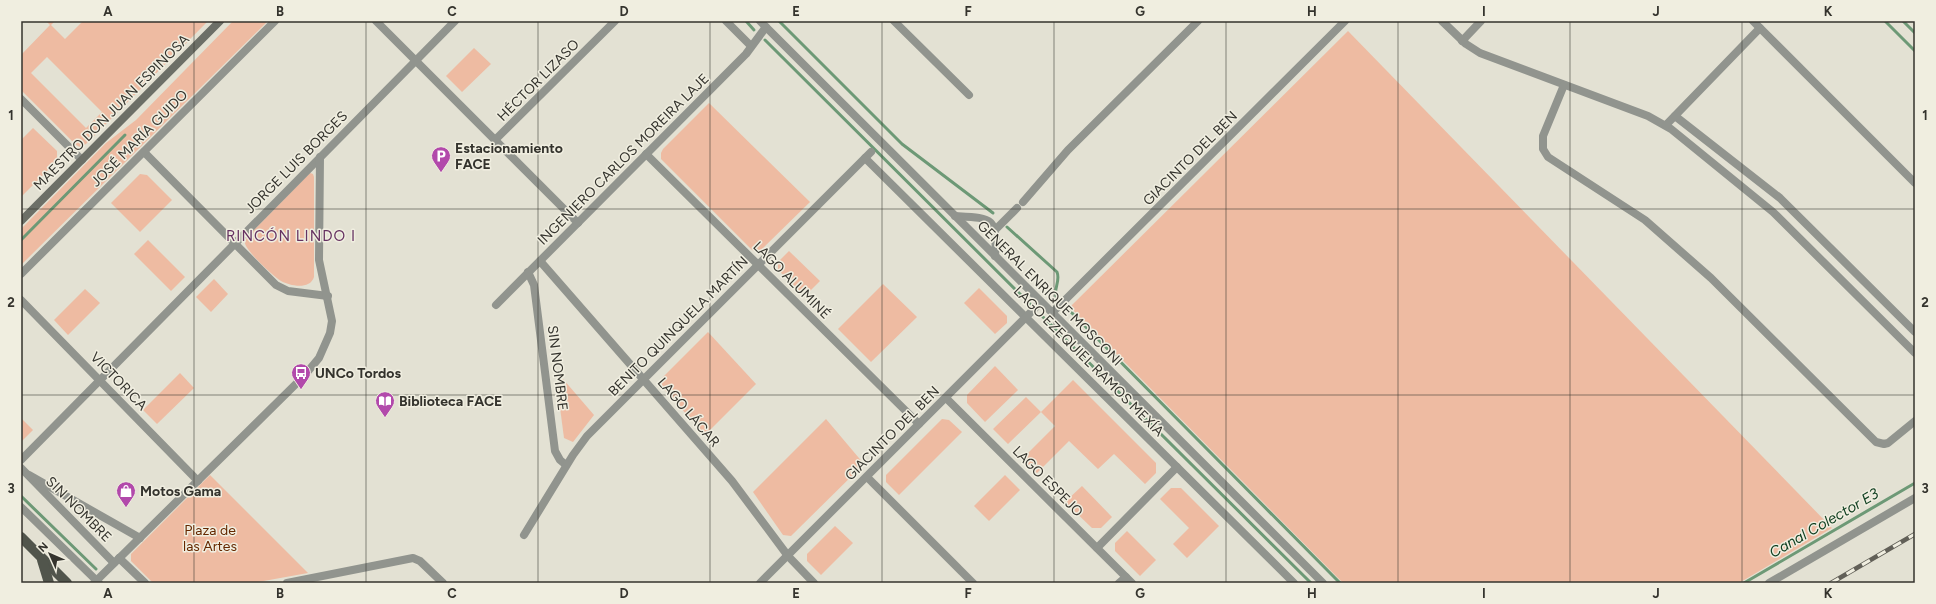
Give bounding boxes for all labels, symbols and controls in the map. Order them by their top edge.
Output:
text: A [103,4,113,19]
text: B [276,4,284,19]
text: C [447,4,457,19]
text: D [619,4,629,19]
text: E [792,4,800,19]
text: F [964,4,972,19]
text: G [1135,4,1145,19]
text: H [1307,4,1317,19]
text: I [1482,4,1486,19]
text: J [1652,4,1660,19]
text: K [1824,4,1833,19]
street label: MAESTRO DON JUAN ESPINOSA [30,31,193,194]
street label: HÉCTOR LIZASO [494,36,583,125]
street label: INGENIERO CARLOS MOREIRA LAJE [534,70,713,249]
street label: JOSÉ MARÍA GUIDO [87,86,191,190]
text: 1 [8,108,14,123]
street label: JORGE LUIS BORGES [242,108,351,217]
street label: GIACINTO DEL BEN [1140,108,1241,209]
text: 1 [1922,108,1928,123]
place label: Estacionamiento FACE [455,140,563,173]
parking icon: Estacionamiento FACE [430,145,452,173]
street label: GENERAL ENRIQUE MOSCONI [974,217,1126,369]
district label: RINCÓN LINDO I [226,227,356,245]
street label: LAGO ALUMINÉ [749,238,834,323]
street label: BENITO QUINQUELA MARTÍN [605,253,752,400]
street label: LAGO EZEQUIEL RAMOS MEXÍA [1010,283,1168,440]
text: 2 [7,295,15,310]
text: 2 [1921,295,1929,310]
street label: SIN NOMBRE [544,324,571,412]
street label: VICTORICA [87,349,151,414]
bus stop icon: UNCo Tordos [290,362,312,390]
place label: UNCo Tordos [315,365,401,382]
street label: LAGO LÁCAR [654,374,724,451]
street label: GIACINTO DEL BEN [842,383,943,484]
library icon: Biblioteca FACE [374,390,396,418]
place label: Biblioteca FACE [399,393,502,410]
street label: LAGO ESPEJO [1009,443,1087,520]
street label: SIN NOMBRE [42,473,115,546]
shop icon: Motos Gama [115,480,137,508]
text: 3 [7,481,15,496]
text: 3 [1921,481,1929,496]
place label: Motos Gama [140,483,221,500]
water label: Canal Colector E3 [1766,484,1883,562]
park label: Plaza de las Artes [183,522,237,555]
north arrow [30,534,70,574]
text: N [36,540,51,555]
text: A [103,586,113,601]
text: B [276,586,284,601]
text: C [447,586,457,601]
text: D [619,586,629,601]
text: E [792,586,800,601]
text: F [964,586,972,601]
text: G [1135,586,1145,601]
text: H [1307,586,1317,601]
text: I [1482,586,1486,601]
text: J [1652,586,1660,601]
text: K [1824,586,1833,601]

